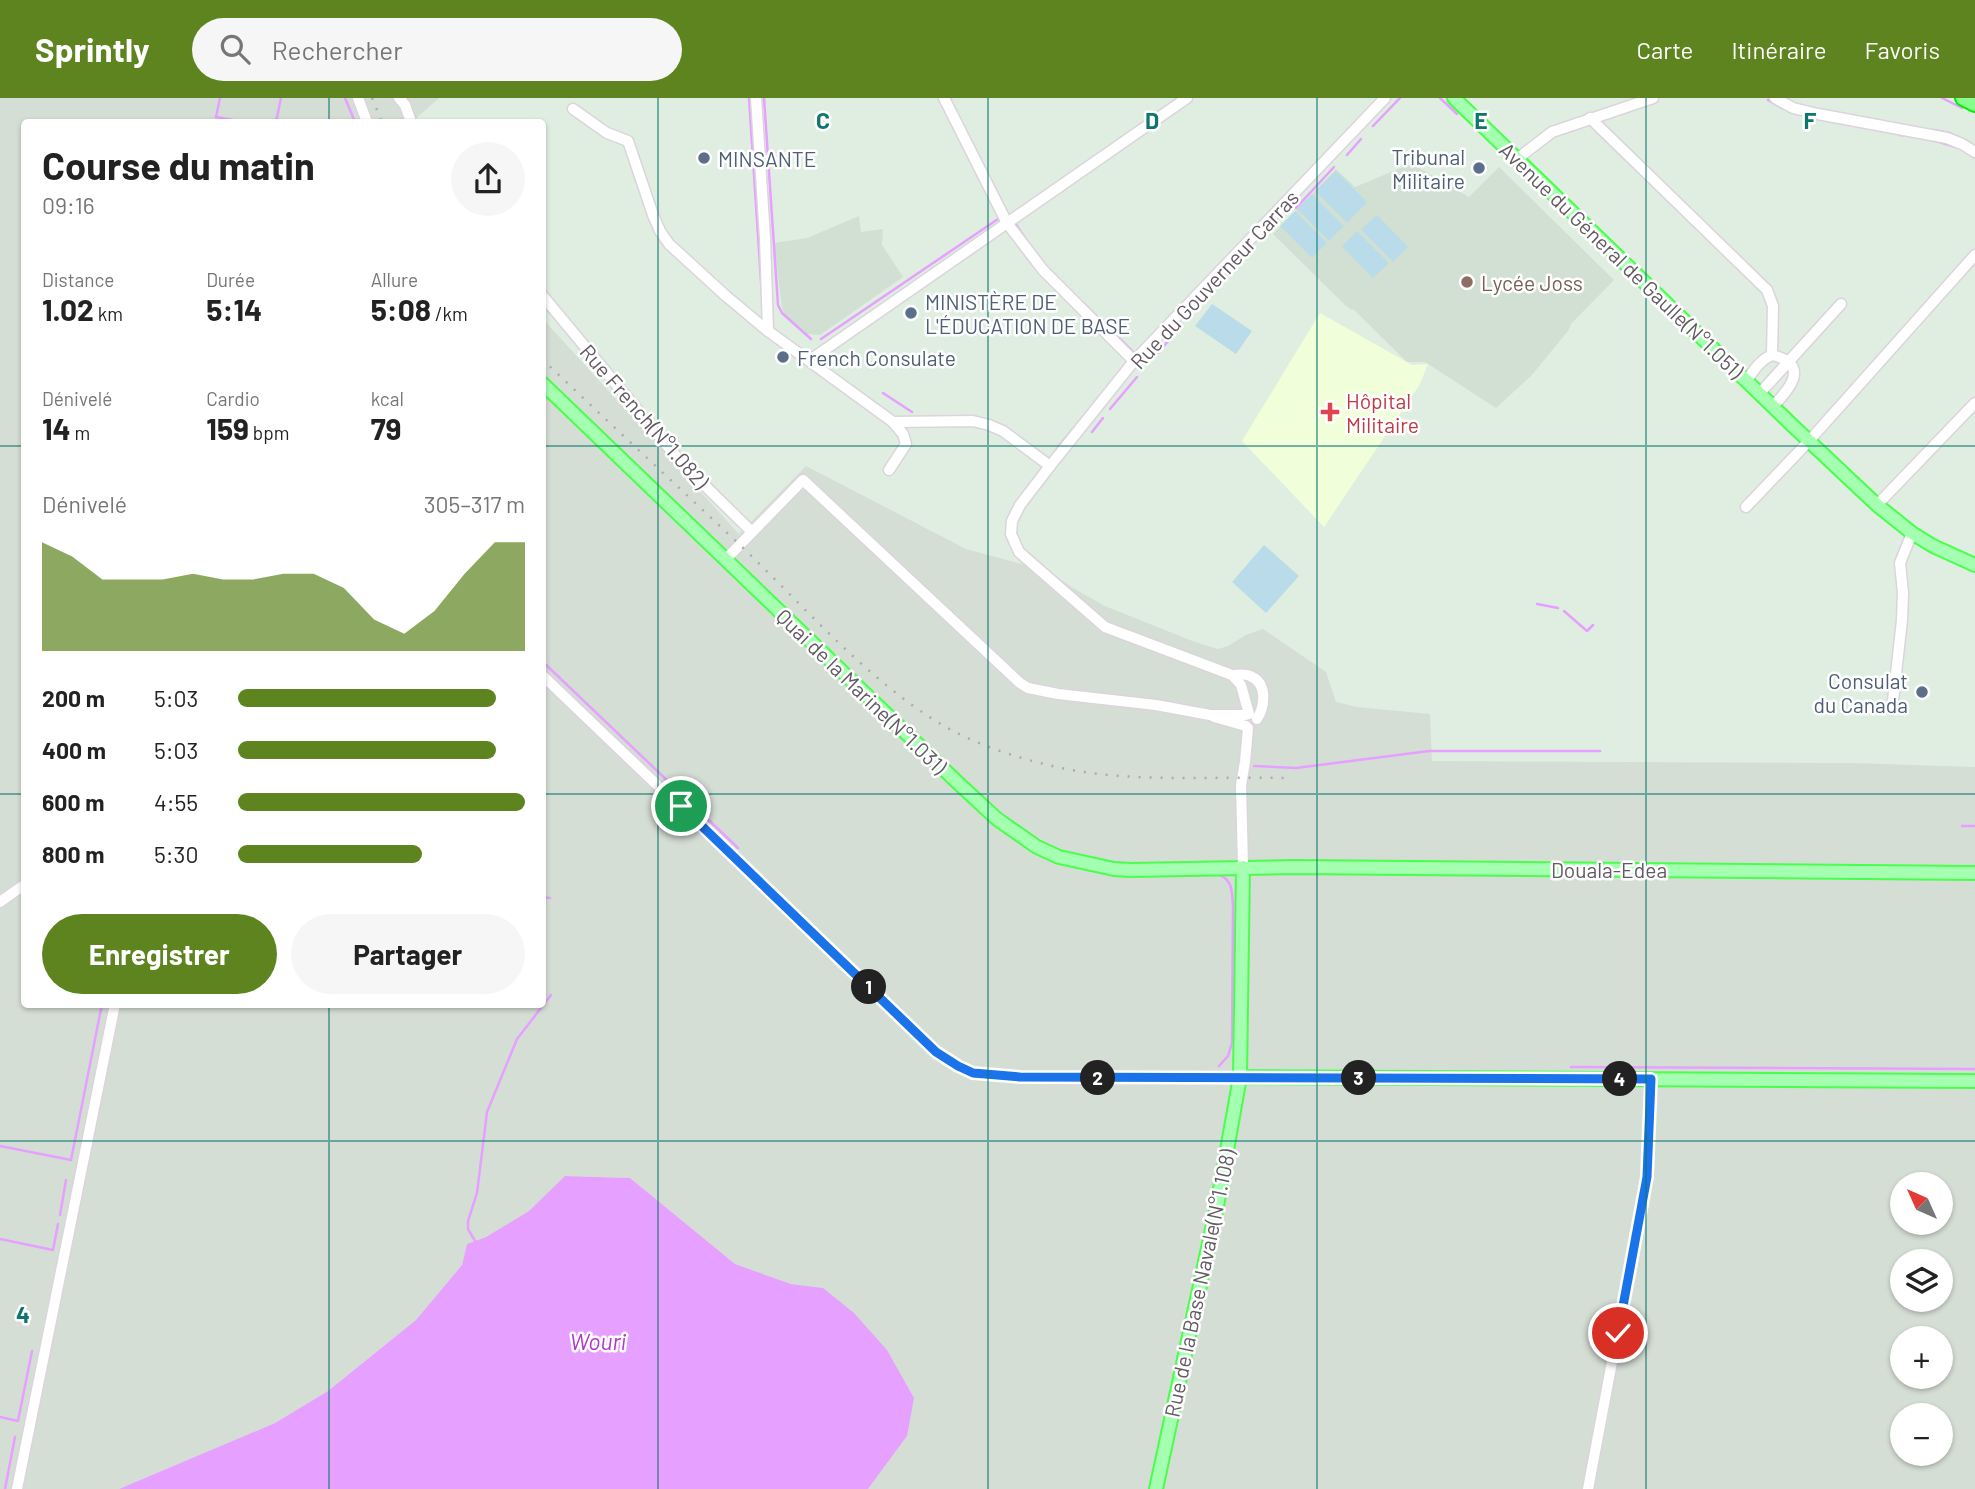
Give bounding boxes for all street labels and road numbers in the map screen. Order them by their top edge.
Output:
street label: Avenue du Géneral de Gaulle(N°1.051) [1495,137,1749,384]
street label: Rue du Gouverneur Carras [1125,184,1303,374]
street label: Rue French(N°1.082) [576,339,715,494]
street label: Quai de la Marine(N°1.031) [772,603,953,779]
street label: Douala-Edea [1551,857,1667,882]
street label: Rue de la Base Navale(N°1.108) [1158,1146,1240,1419]

